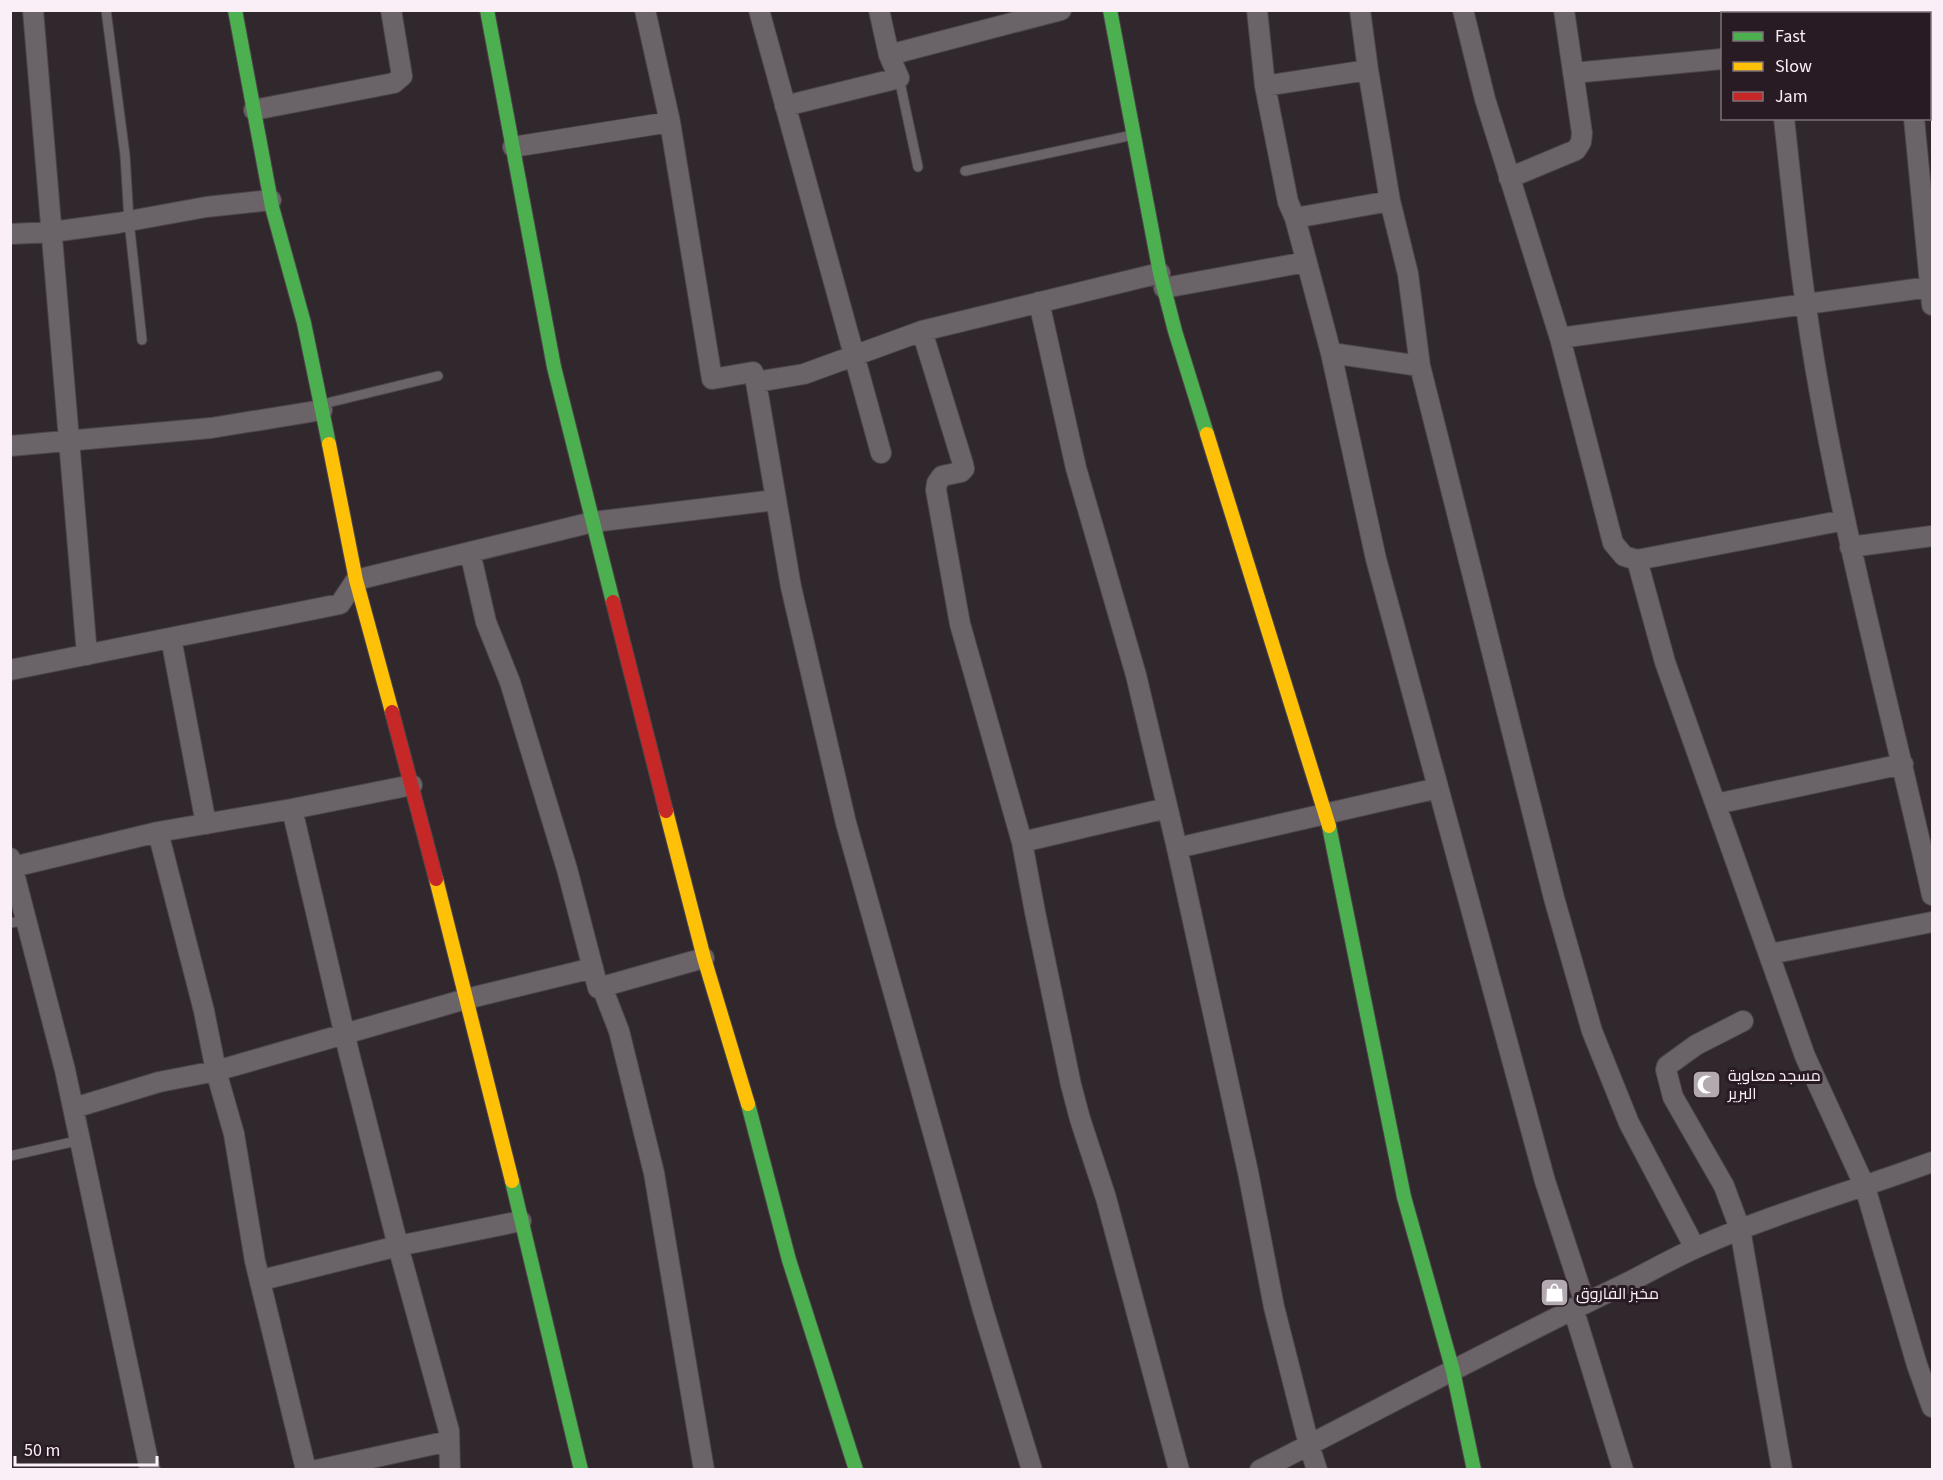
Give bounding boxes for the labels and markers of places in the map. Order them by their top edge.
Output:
place label: مسجد معاوية البرير [1727,1065,1821,1105]
mosque icon: مسجد معاوية البرير [1691,1068,1723,1100]
shop icon: مخبز الفاروق [1539,1277,1571,1309]
place label: مخبز الفاروق [1576,1283,1659,1305]

